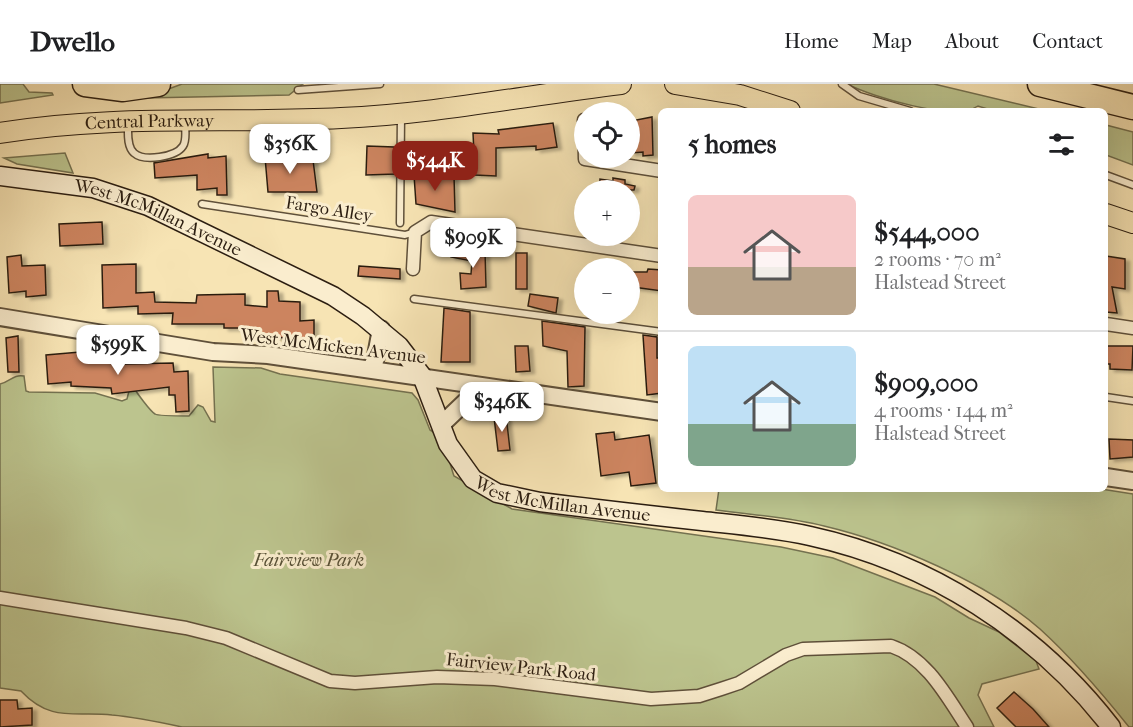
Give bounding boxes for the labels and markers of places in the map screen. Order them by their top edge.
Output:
pin: $356K [248,124,332,175]
pin: $544K [393,141,477,192]
pin: $909K [431,218,515,269]
pin: $599K [76,325,160,376]
pin: $346K [460,382,544,433]

